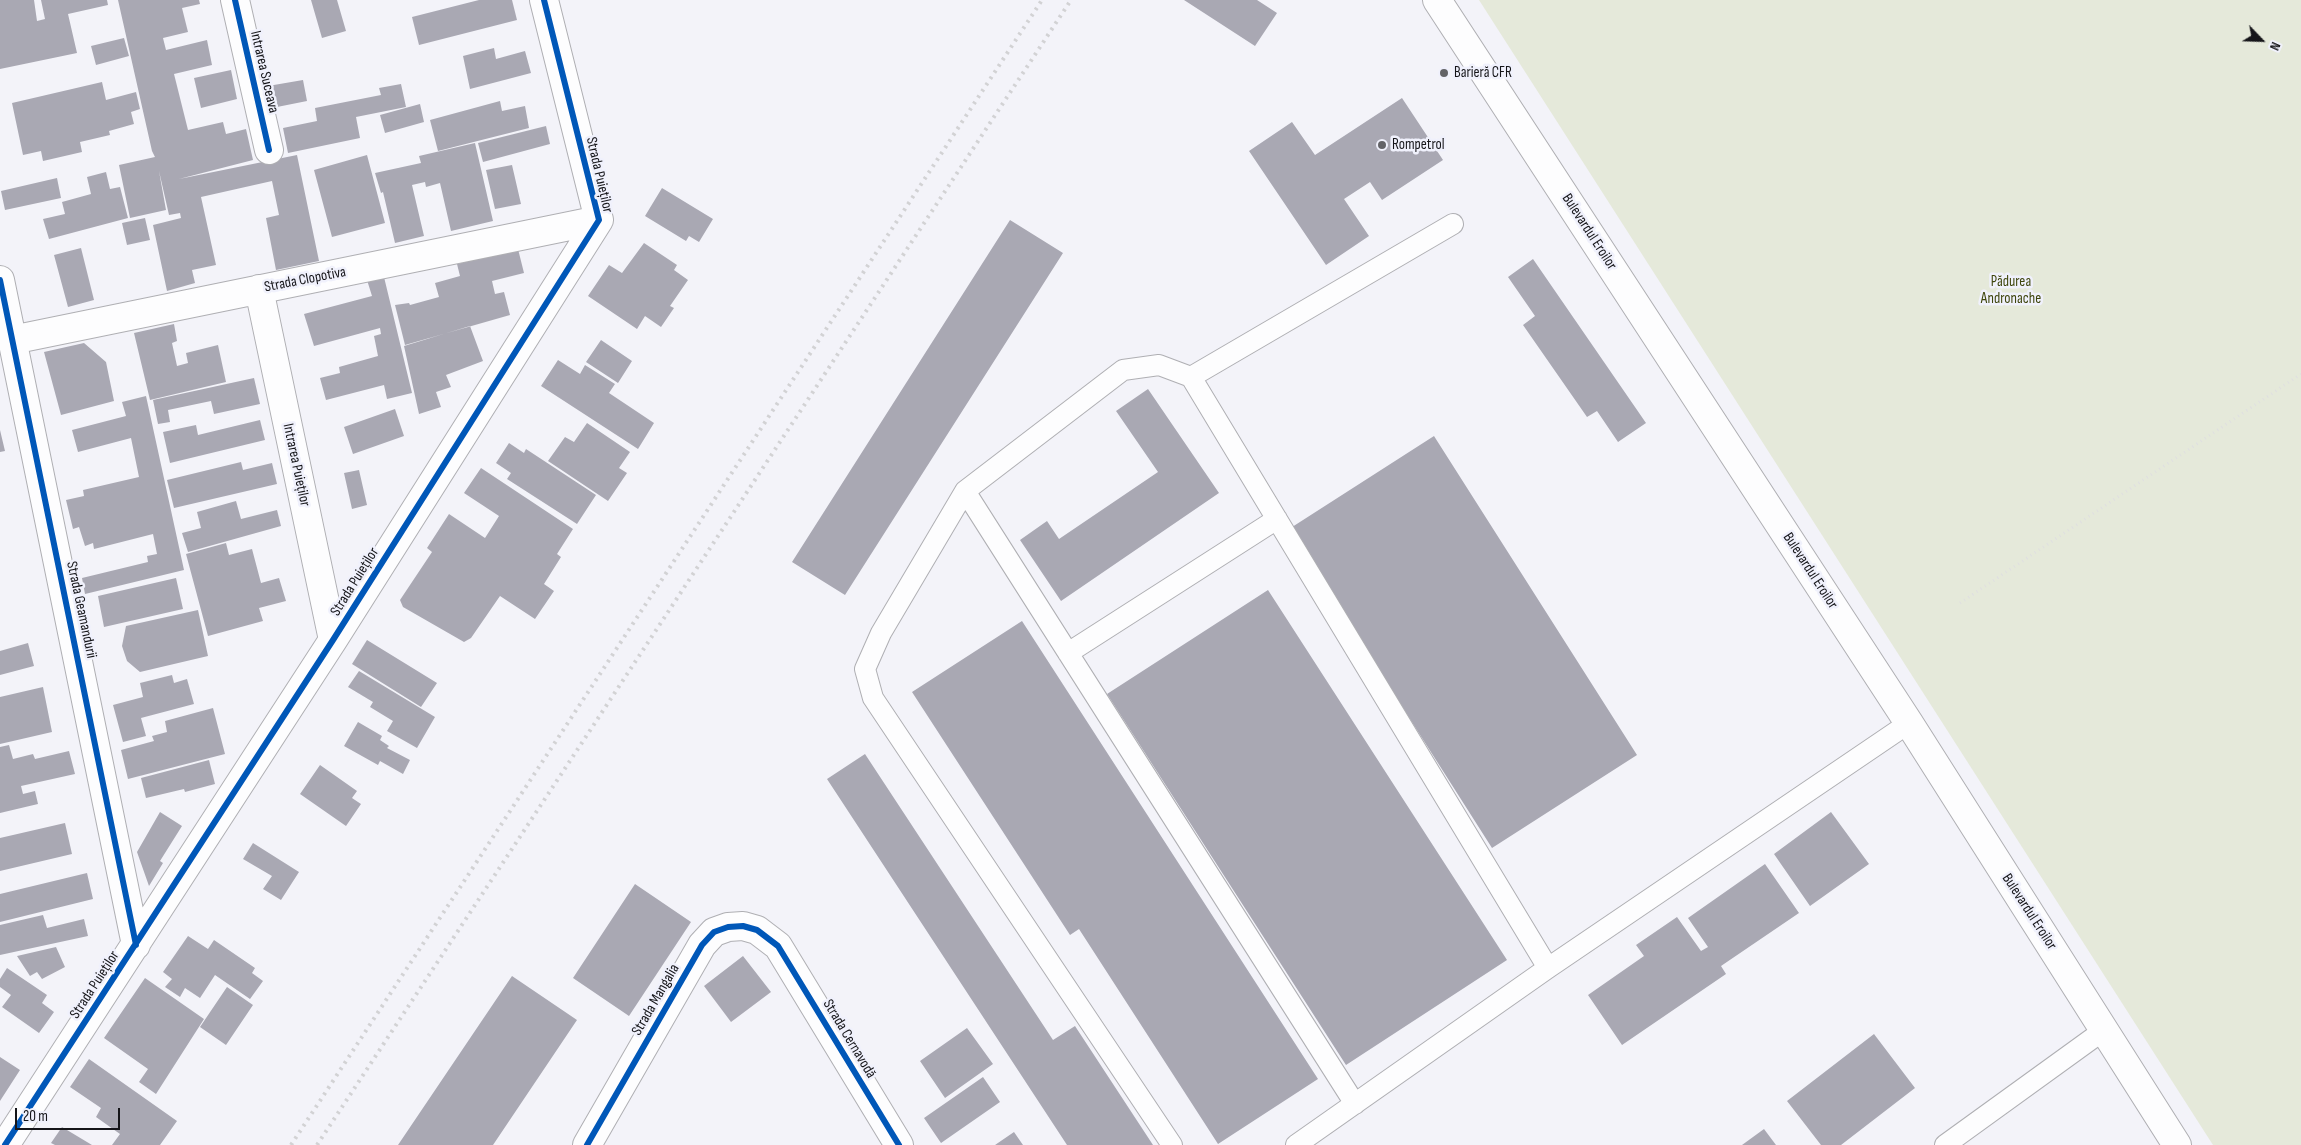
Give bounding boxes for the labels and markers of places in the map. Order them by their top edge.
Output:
place label: Barieră CFR [1454,64,1512,82]
marker: Barieră CFR [1438,67,1450,79]
place label: Rompetrol [1392,136,1444,154]
marker: Rompetrol [1376,139,1388,151]

